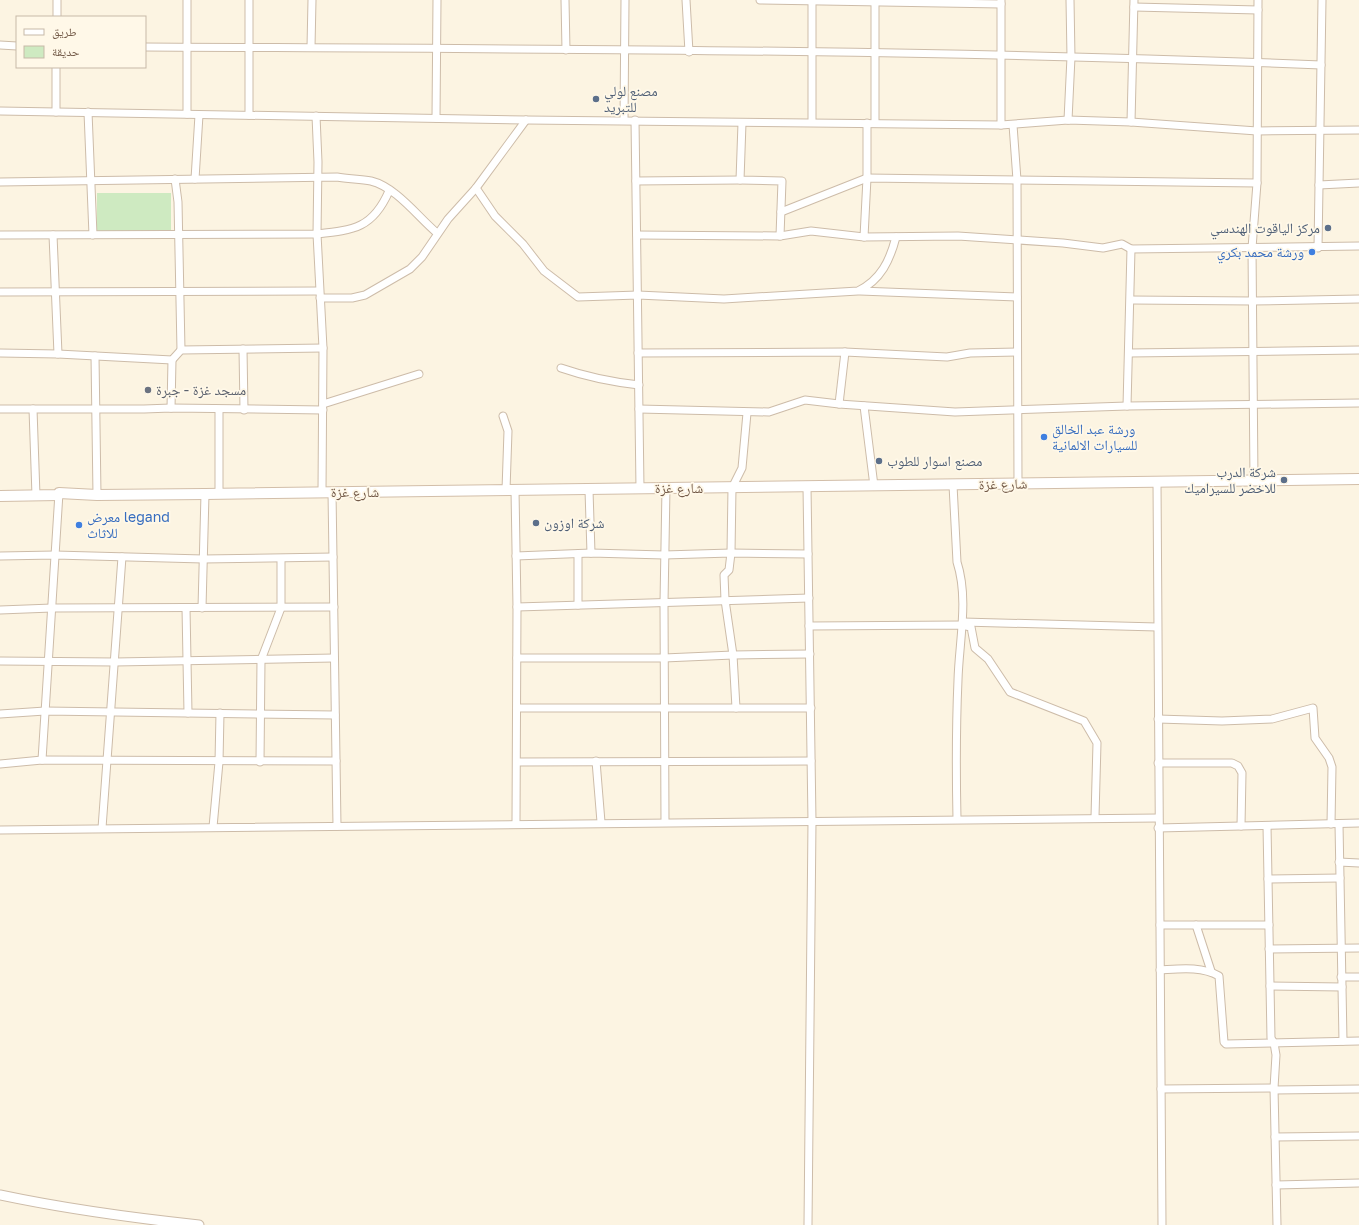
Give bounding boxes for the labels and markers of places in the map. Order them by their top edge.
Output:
place label: مصنع لولي للتبريد [604,82,658,116]
marker: مصنع لولي للتبريد [591,94,601,104]
place label: مركز الياقوت الهندسي [1210,219,1320,240]
marker: مركز الياقوت الهندسي [1323,223,1333,233]
place label: ورشة محمد بكري [1217,243,1304,264]
marker: ورشة محمد بكري [1307,247,1317,257]
place label: مسجد غزة - جبرة [156,381,246,399]
marker: مسجد غزة - جبرة [143,385,153,395]
place label: ورشة عبد الخالق للسيارات الالمانية [1052,420,1137,454]
marker: ورشة عبد الخالق للسيارات الالمانية [1039,432,1049,442]
place label: مصنع اسوار للطوب [887,452,982,471]
marker: مصنع اسوار للطوب [874,456,884,466]
place label: شركة الدرب للاخضر للسيراميك [1184,463,1276,497]
marker: شركة الدرب للاخضر للسيراميك [1279,475,1289,485]
place label: معرض legand للاثاث [87,508,170,541]
place label: شركة اوزون [544,514,605,532]
marker: شركة اوزون [531,518,541,528]
marker: معرض legand للاثاث [74,520,84,530]

